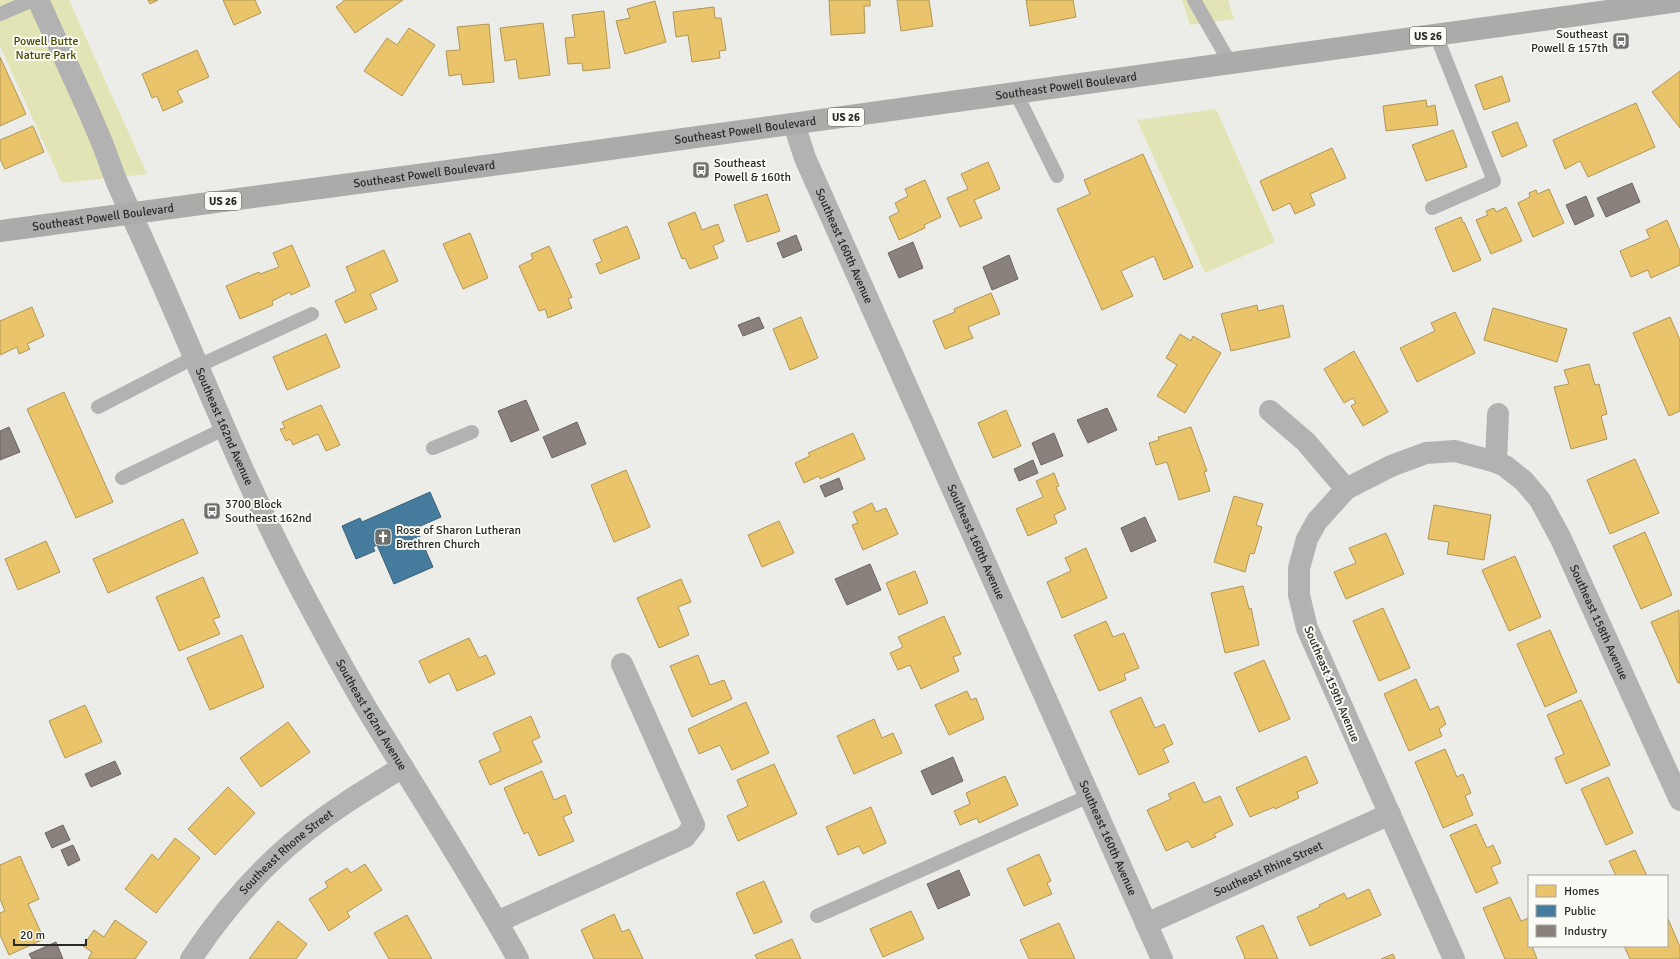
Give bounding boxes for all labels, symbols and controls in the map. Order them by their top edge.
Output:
road number: US 26 [1410,27,1446,45]
place label: Southeast Powell & 157th [1531,27,1608,56]
bus stop icon: Southeast Powell & 157th [1611,31,1631,51]
park label: Powell Butte Nature Park [14,34,78,63]
street label: Southeast Powell Boulevard [994,69,1138,104]
road number: US 26 [828,108,864,126]
street label: Southeast Powell Boulevard [674,114,817,148]
place label: Southeast Powell & 160th [714,156,791,185]
street label: Southeast Powell Boulevard [353,158,496,192]
bus stop icon: Southeast Powell & 160th [691,160,711,180]
street label: Southeast 160th Avenue [811,186,876,306]
road number: US 26 [205,192,241,210]
street label: Southeast Powell Boulevard [31,201,175,235]
street label: Southeast 162nd Avenue [191,365,256,488]
street label: Southeast 160th Avenue [943,482,1008,602]
place label: 3700 Block Southeast 162nd [225,497,312,526]
bus stop icon: 3700 Block Southeast 162nd [202,501,222,521]
place label: Rose of Sharon Lutheran Brethren Church [396,523,521,552]
church icon: Rose of Sharon Lutheran Brethren Church [373,527,393,547]
street label: Southeast 158th Avenue [1566,562,1631,682]
street label: Southeast 159th Avenue [1300,624,1363,745]
street label: Southeast 162nd Avenue [332,657,410,773]
street label: Southeast 160th Avenue [1075,778,1140,898]
street label: Southeast Rhone Street [236,807,336,898]
street label: Southeast Rhine Street [1211,838,1325,900]
legend [1528,875,1668,947]
text: Homes [1564,884,1599,899]
text: Public [1564,904,1596,919]
scale bar [14,921,86,947]
text: Industry [1564,924,1607,939]
text: 20 m [20,928,45,943]

